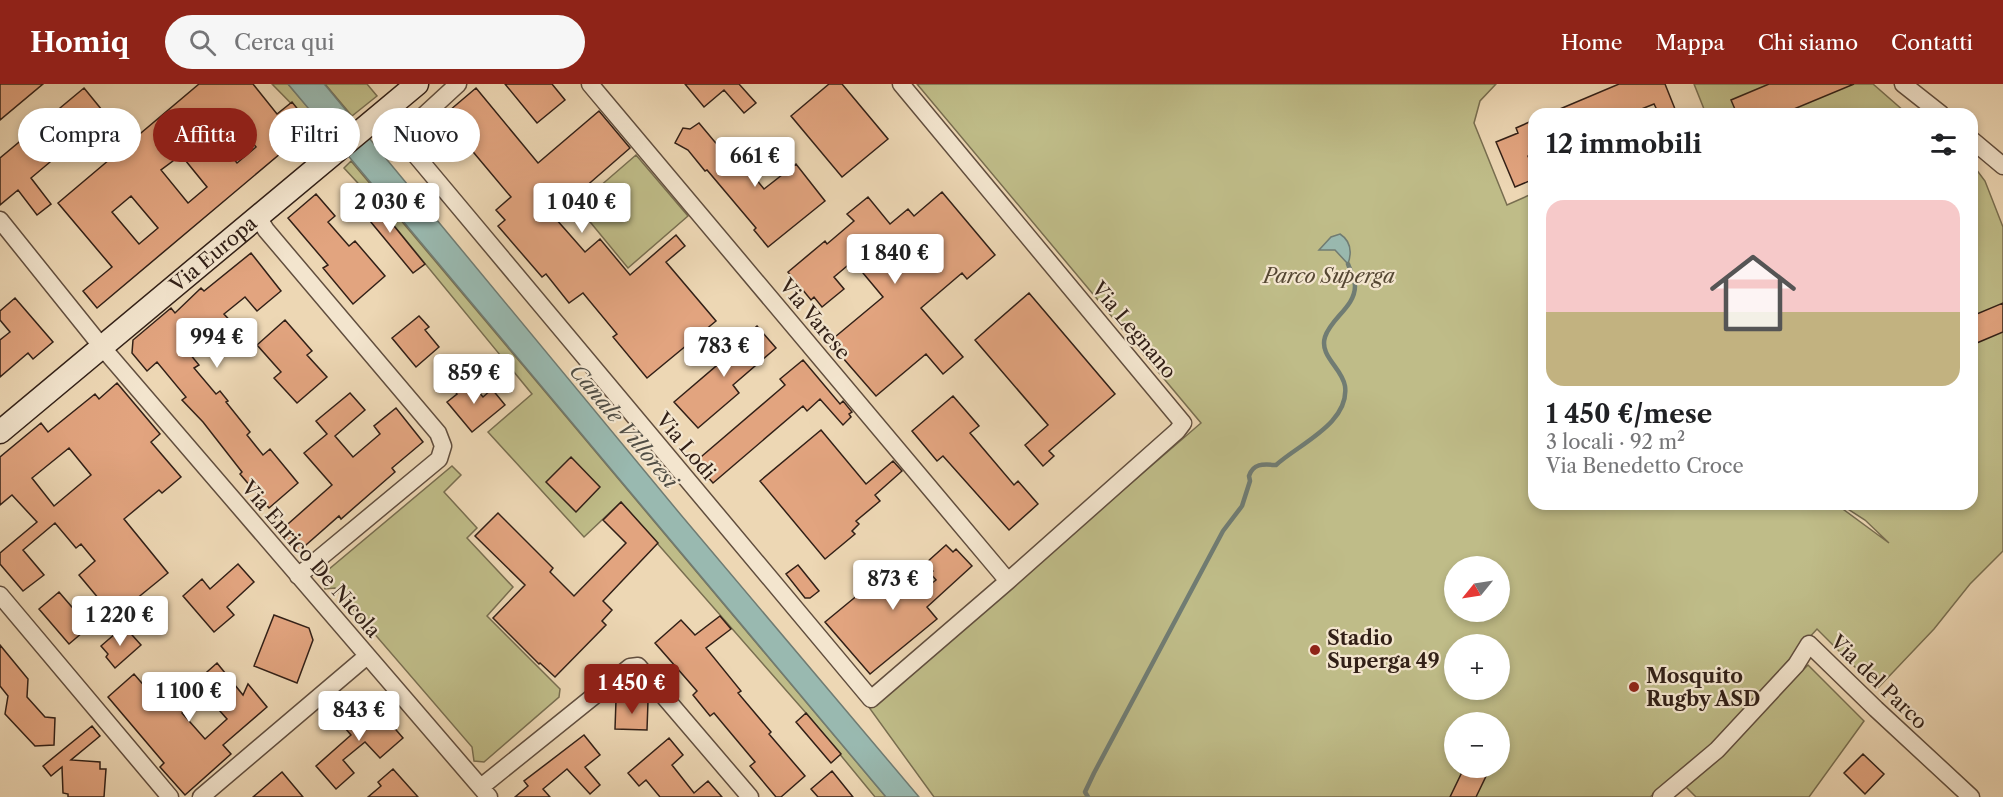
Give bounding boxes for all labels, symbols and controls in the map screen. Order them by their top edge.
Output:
search box [165,15,585,69]
text: Homiq [30,25,129,59]
icon: search [186,26,219,59]
text: Cerca qui [234,29,335,56]
text: Home [1561,30,1623,55]
text: Mappa [1656,30,1725,55]
text: Chi siamo [1758,30,1858,55]
text: Contatti [1891,30,1973,55]
chip: Compra [18,108,141,162]
chip: Affitta [153,108,257,162]
chip: Filtri [269,108,360,162]
chip: Nuovo [372,108,480,162]
text: 12 immobili [1546,128,1702,160]
icon: filters [1927,128,1960,161]
pin: 661 € [713,137,797,188]
text: 661 € [730,144,780,168]
pin: 2 030 € [335,183,445,234]
pin: 1 040 € [527,183,637,234]
text: 2 030 € [354,190,426,214]
text: 1 040 € [547,190,617,214]
street label: Via Europa [164,211,262,298]
pin: 1 840 € [840,234,950,285]
icon: home [1699,239,1807,347]
text: 1 840 € [861,241,929,265]
park label: Parco Superga [1261,264,1395,288]
street label: Via Varese [774,273,856,364]
street label: Via Legnano [1086,276,1181,383]
pin: 994 € [175,318,259,369]
text: 994 € [190,325,244,349]
pin: 783 € [682,327,766,378]
text: 783 € [698,334,750,358]
pin: 859 € [432,354,516,405]
water label: Canale Villoresi [565,359,684,494]
text: 859 € [447,361,501,385]
text: 1 450 €/mese [1546,398,1712,430]
street label: Via Lodi [651,407,721,484]
text: 3 locali · 92 m² [1546,430,1685,454]
text: Via Benedetto Croce [1546,454,1744,478]
street label: Via Enrico De Nicola [236,475,386,642]
north arrow [1444,556,1510,622]
map controls [1444,556,1510,778]
pin: 873 € [851,560,935,611]
text: 873 € [867,567,919,591]
pin: 1 220 € [65,596,175,647]
text: 1 220 € [86,603,154,627]
place label: Stadio Superga 49 [1327,626,1440,673]
street label: Via del Parco [1825,629,1932,734]
button: + [1444,634,1510,700]
marker: Stadio Superga 49 [1308,643,1322,657]
pin: 1 450 € [577,664,687,715]
place label: Mosquito Rugby ASD [1646,664,1760,711]
text: 1 450 € [598,671,666,695]
pin: 1 100 € [134,672,244,723]
text: 1 100 € [156,679,222,703]
marker: Mosquito Rugby ASD [1627,680,1641,694]
pin: 843 € [317,691,401,742]
text: 843 € [332,698,386,722]
button: − [1444,712,1510,778]

